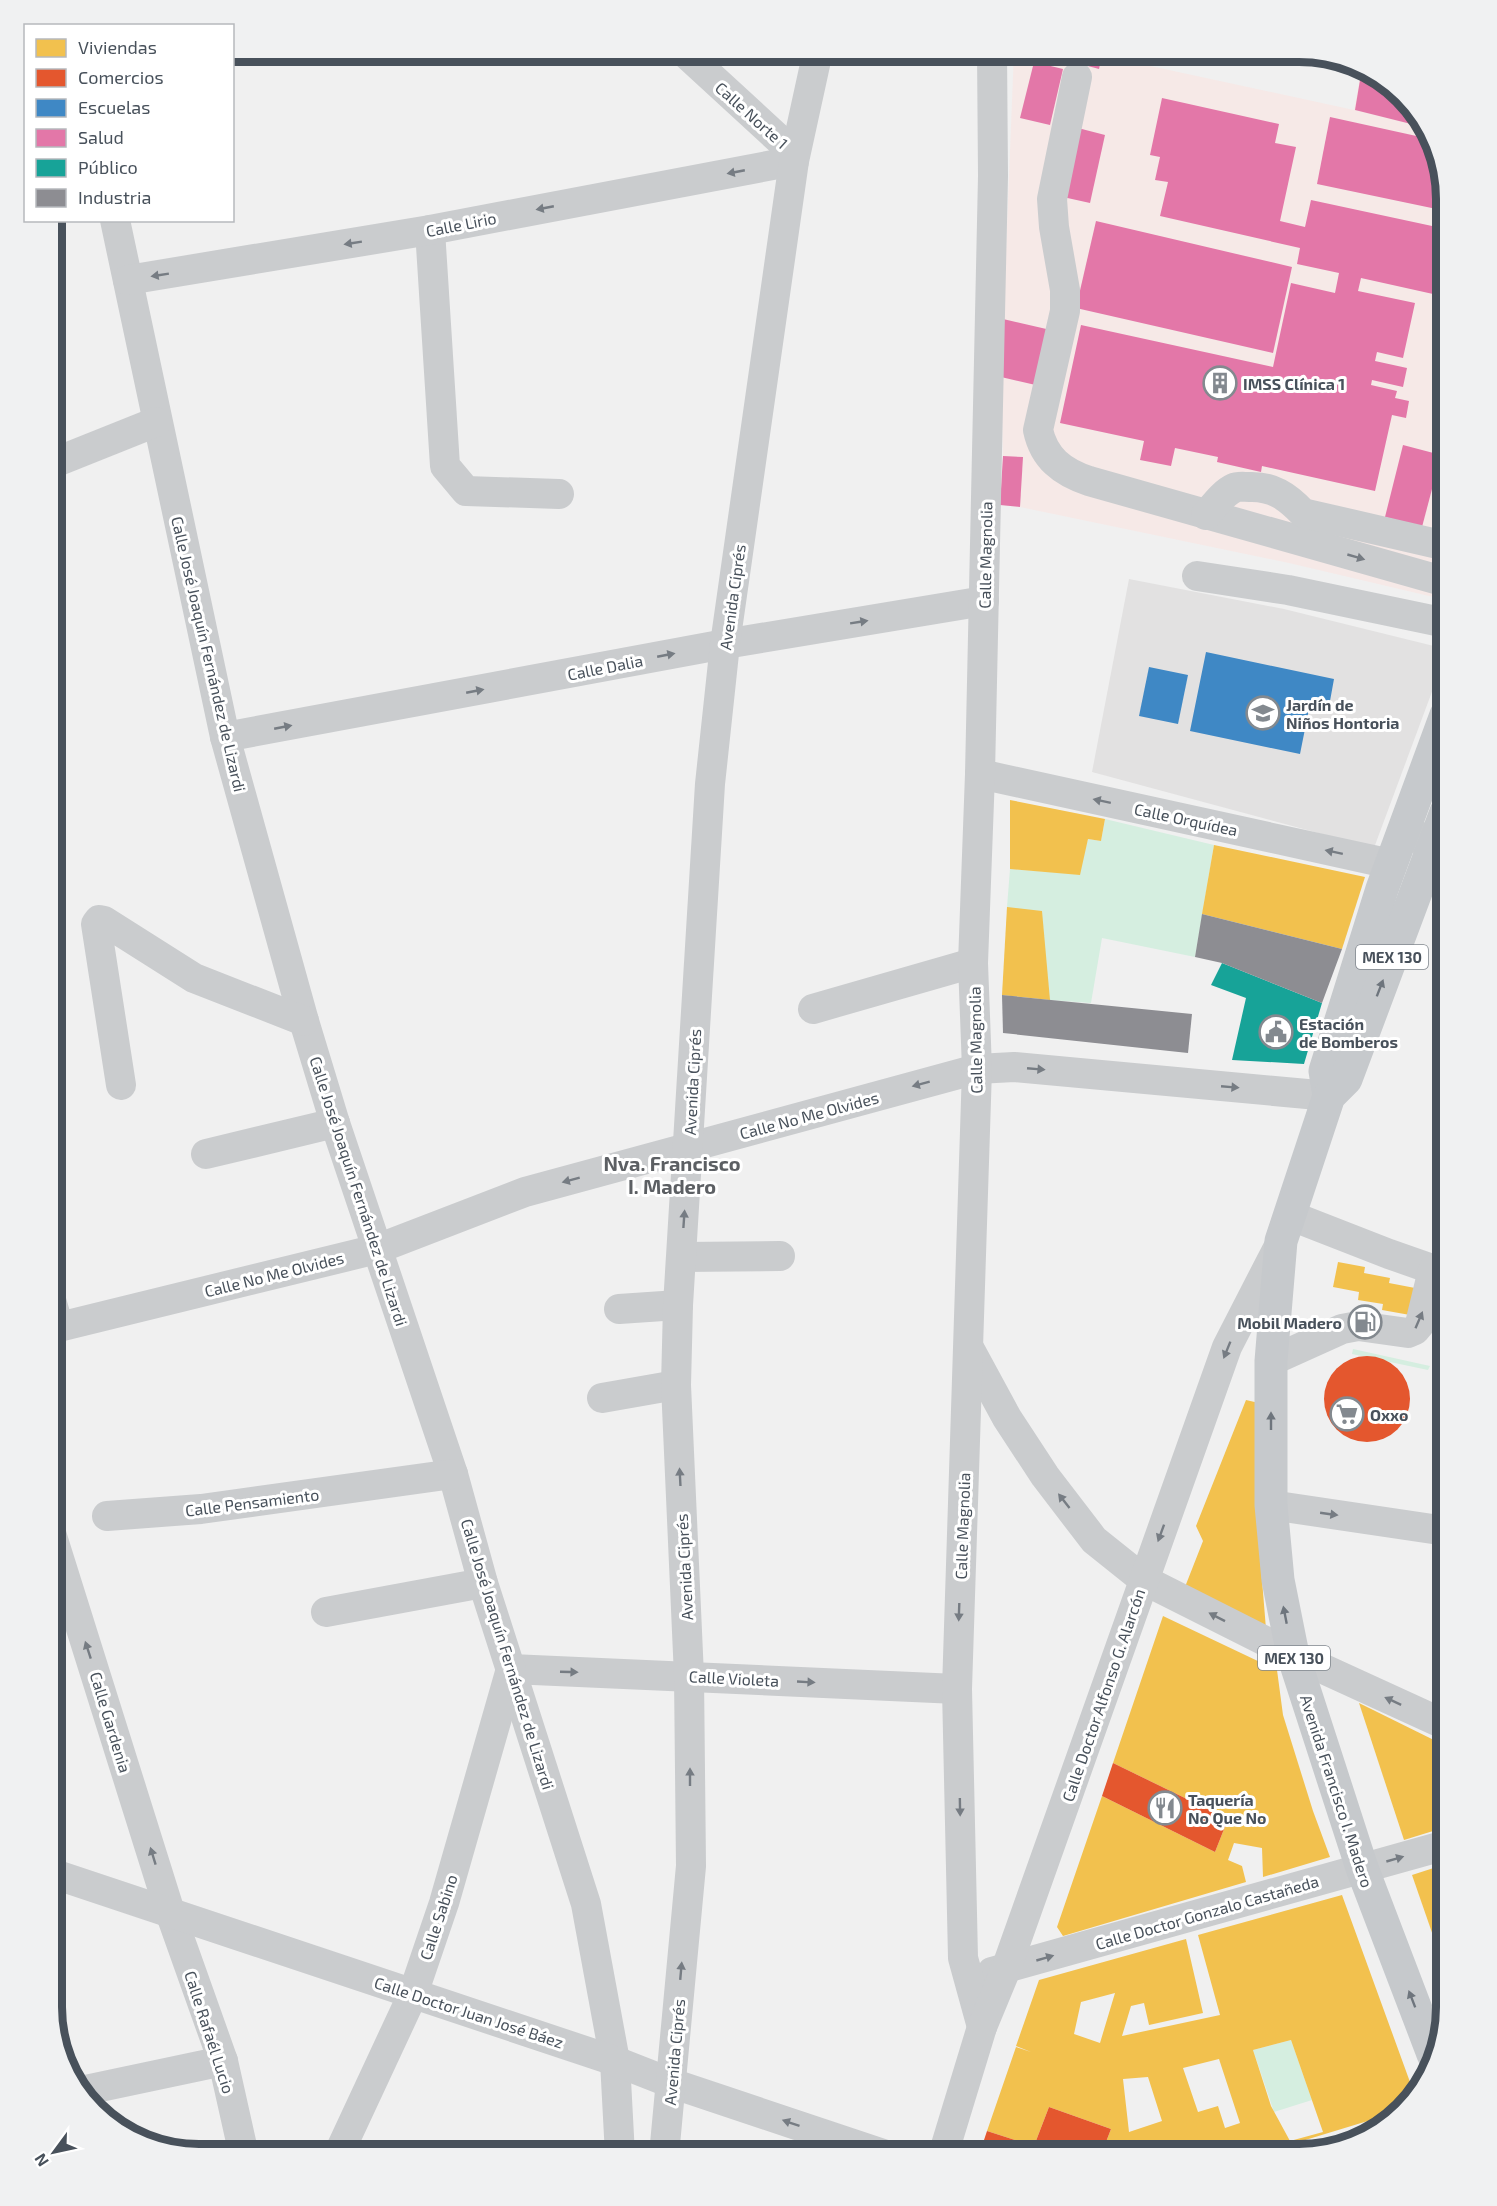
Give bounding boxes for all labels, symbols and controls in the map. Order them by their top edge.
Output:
legend [24,24,234,222]
text: Viviendas [78,36,157,58]
text: Comercios [78,66,164,88]
street label: Calle Norte 1 [712,77,792,153]
text: Escuelas [78,96,150,118]
text: Salud [78,126,124,148]
text: Público [78,156,138,178]
one-way arrow [726,168,745,177]
text: Industria [78,186,151,208]
one-way arrow [535,204,554,213]
street label: Calle Lirio [424,208,498,240]
one-way arrow [343,239,362,248]
one-way arrow [151,270,170,279]
building icon: IMSS Clínica 1 [1202,365,1238,401]
place label: IMSS Clínica 1 [1243,374,1345,393]
street label: Calle Magnolia [975,501,995,609]
street label: Calle José Joaquín Fernández de Lizardi [168,514,250,794]
street label: Avenida Ciprés [715,543,749,651]
one-way arrow [1347,553,1365,562]
one-way arrow [849,617,868,626]
street label: Calle Dalia [566,650,644,684]
one-way arrow [657,650,676,659]
one-way arrow [465,686,484,695]
school or university icon: Jardín de Niños Hontoria [1245,695,1281,731]
place label: Jardín de Niños Hontoria [1286,695,1399,732]
one-way arrow [274,722,293,731]
one-way arrow [1092,796,1111,805]
street label: Calle Orquídea [1133,799,1239,839]
one-way arrow [1324,847,1343,856]
road number: MEX 130 [1356,945,1428,969]
one-way arrow [1376,979,1385,997]
street label: Calle Magnolia [965,986,985,1094]
public building icon: Estación de Bomberos [1258,1014,1294,1050]
place label: Estación de Bomberos [1299,1014,1398,1051]
street label: Avenida Ciprés [680,1028,704,1136]
street label: Calle José Joaquín Fernández de Lizardi [306,1054,412,1328]
one-way arrow [1026,1064,1045,1074]
one-way arrow [912,1080,930,1089]
one-way arrow [1221,1082,1240,1092]
street label: Calle No Me Olvides [737,1087,881,1143]
district label: Nva. Francisco I. Madero [603,1151,741,1198]
one-way arrow [562,1175,580,1185]
one-way arrow [679,1210,689,1229]
street label: Calle No Me Olvides [202,1247,346,1301]
fuel station icon: Mobil Madero [1347,1304,1383,1340]
one-way arrow [1414,1311,1424,1329]
place label: Mobil Madero [1237,1313,1342,1332]
one-way arrow [1222,1341,1231,1359]
supermarket icon: Oxxo [1329,1396,1365,1432]
place label: Oxxo [1370,1405,1408,1424]
one-way arrow [1266,1412,1276,1431]
one-way arrow [676,1467,685,1486]
street label: Calle Magnolia [951,1472,973,1580]
street label: Calle Pensamiento [184,1484,320,1520]
one-way arrow [1057,1493,1070,1509]
one-way arrow [1320,1509,1339,1518]
street label: Avenida Ciprés [672,1513,696,1621]
street label: Calle José Joaquín Fernández de Lizardi [458,1516,558,1792]
one-way arrow [1155,1524,1165,1542]
street label: Calle Doctor Alfonso G. Alarcón [1058,1586,1148,1804]
one-way arrow [955,1602,964,1621]
one-way arrow [1280,1606,1289,1625]
one-way arrow [1208,1612,1225,1622]
one-way arrow [83,1641,92,1659]
road number: MEX 130 [1258,1646,1330,1670]
street label: Calle Violeta [688,1666,780,1690]
one-way arrow [560,1667,579,1676]
street label: Calle Gardenia [87,1669,135,1775]
one-way arrow [796,1677,815,1686]
street label: Avenida Francisco I. Madero [1297,1692,1377,1890]
one-way arrow [1383,1696,1401,1706]
one-way arrow [685,1767,695,1786]
restaurant icon: Taquería No Que No [1147,1790,1183,1826]
place label: Taquería No Que No [1188,1790,1266,1828]
one-way arrow [955,1797,964,1816]
one-way arrow [147,1847,157,1865]
one-way arrow [1386,1854,1404,1863]
street label: Calle Doctor Gonzalo Castañeda [1093,1871,1321,1953]
street label: Calle Sabino [415,1872,461,1962]
one-way arrow [1036,1952,1054,1962]
one-way arrow [676,1962,686,1981]
street label: Calle Rafaél Lucio [181,1968,239,2096]
street label: Calle Doctor Juan José Báez [372,1972,566,2052]
one-way arrow [1407,1990,1417,2008]
street label: Avenida Ciprés [660,1998,688,2106]
one-way arrow [782,2118,800,2127]
north arrow [24,2122,84,2182]
text: N [30,2150,52,2170]

